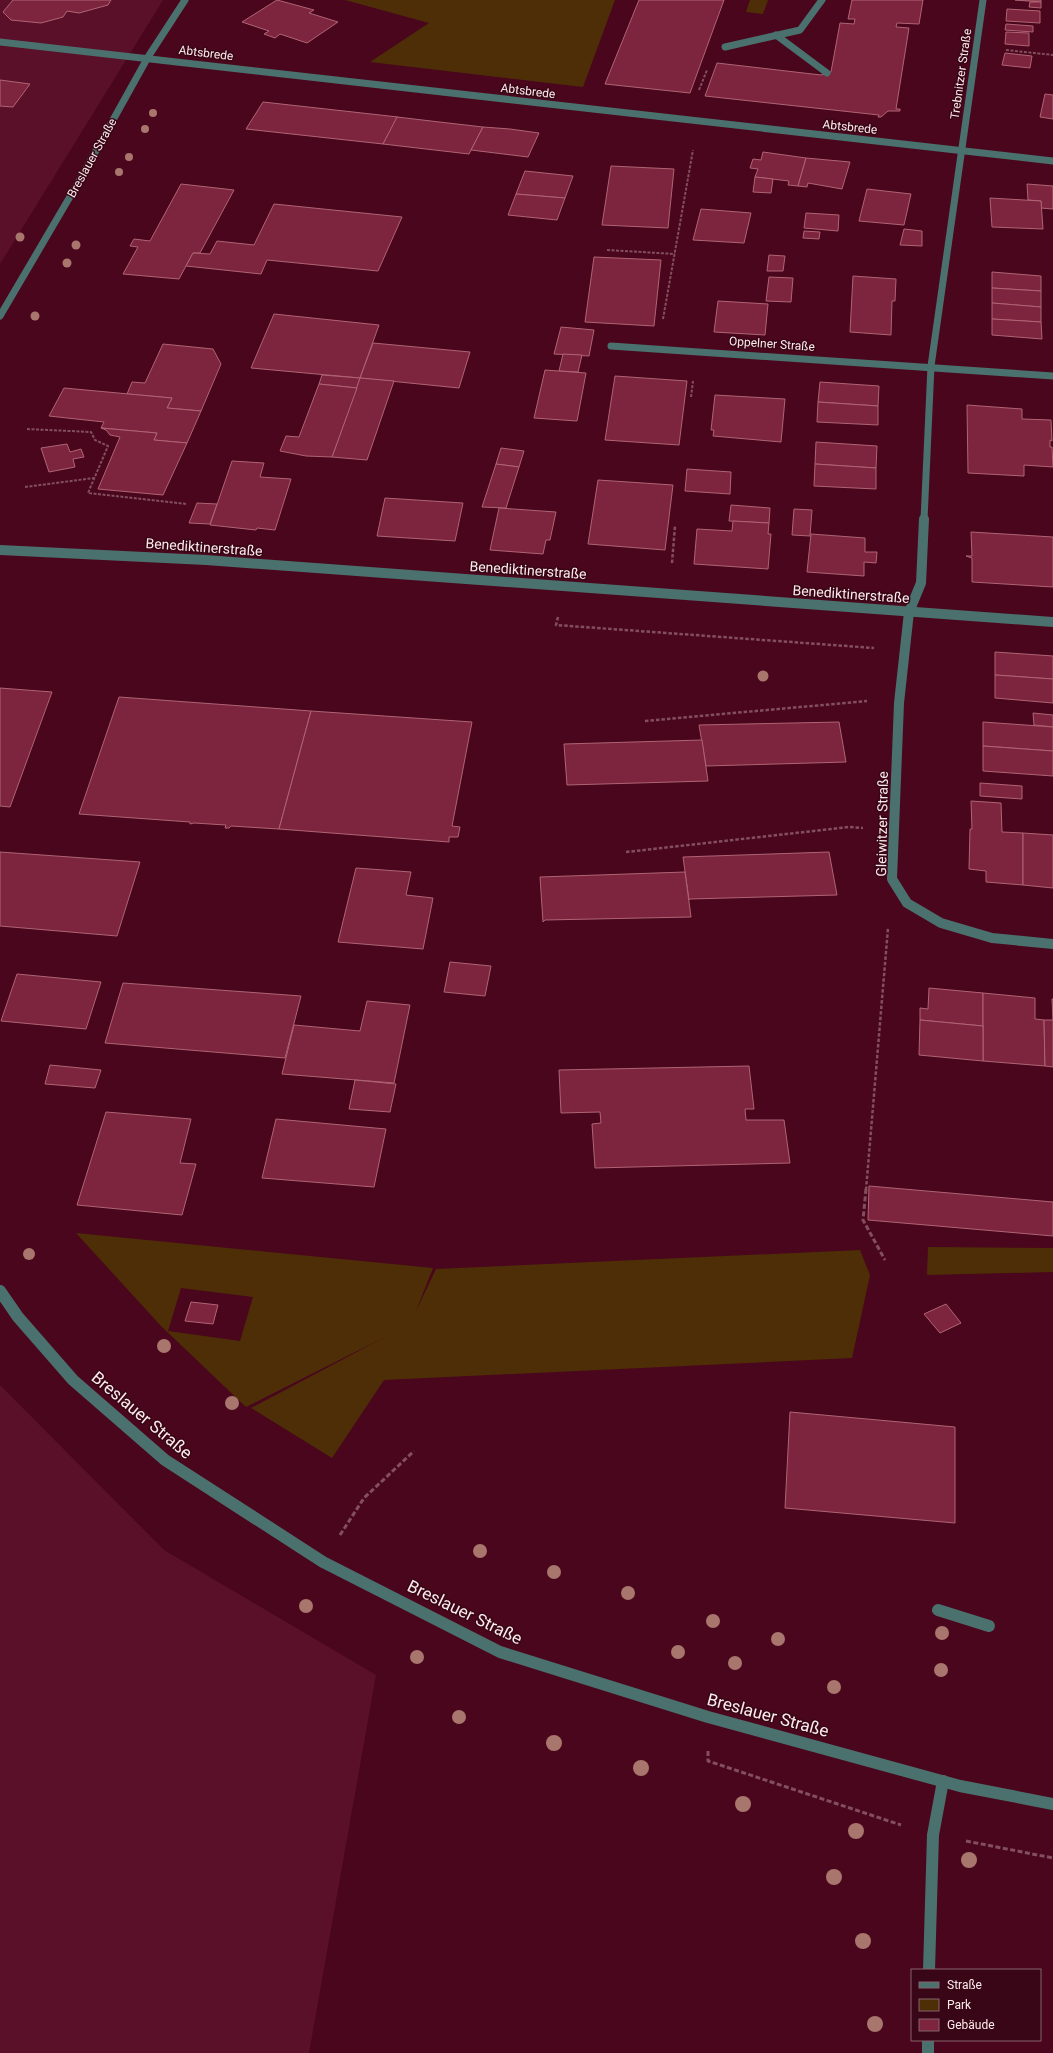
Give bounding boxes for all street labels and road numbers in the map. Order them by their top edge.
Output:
street label: Trebnitzer Straße [948,28,974,120]
street label: Abtsbrede [178,43,234,63]
street label: Abtsbrede [500,81,556,101]
street label: Breslauer Straße [64,116,120,200]
street label: Abtsbrede [822,117,878,137]
street label: Oppelner Straße [729,334,815,354]
street label: Benediktinerstraße [145,535,263,559]
street label: Benediktinerstraße [469,558,587,582]
street label: Benediktinerstraße [792,582,910,606]
street label: Gleiwitzer Straße [873,771,891,877]
street label: Breslauer Straße [88,1367,196,1463]
street label: Breslauer Straße [404,1576,526,1648]
street label: Breslauer Straße [705,1689,831,1741]

